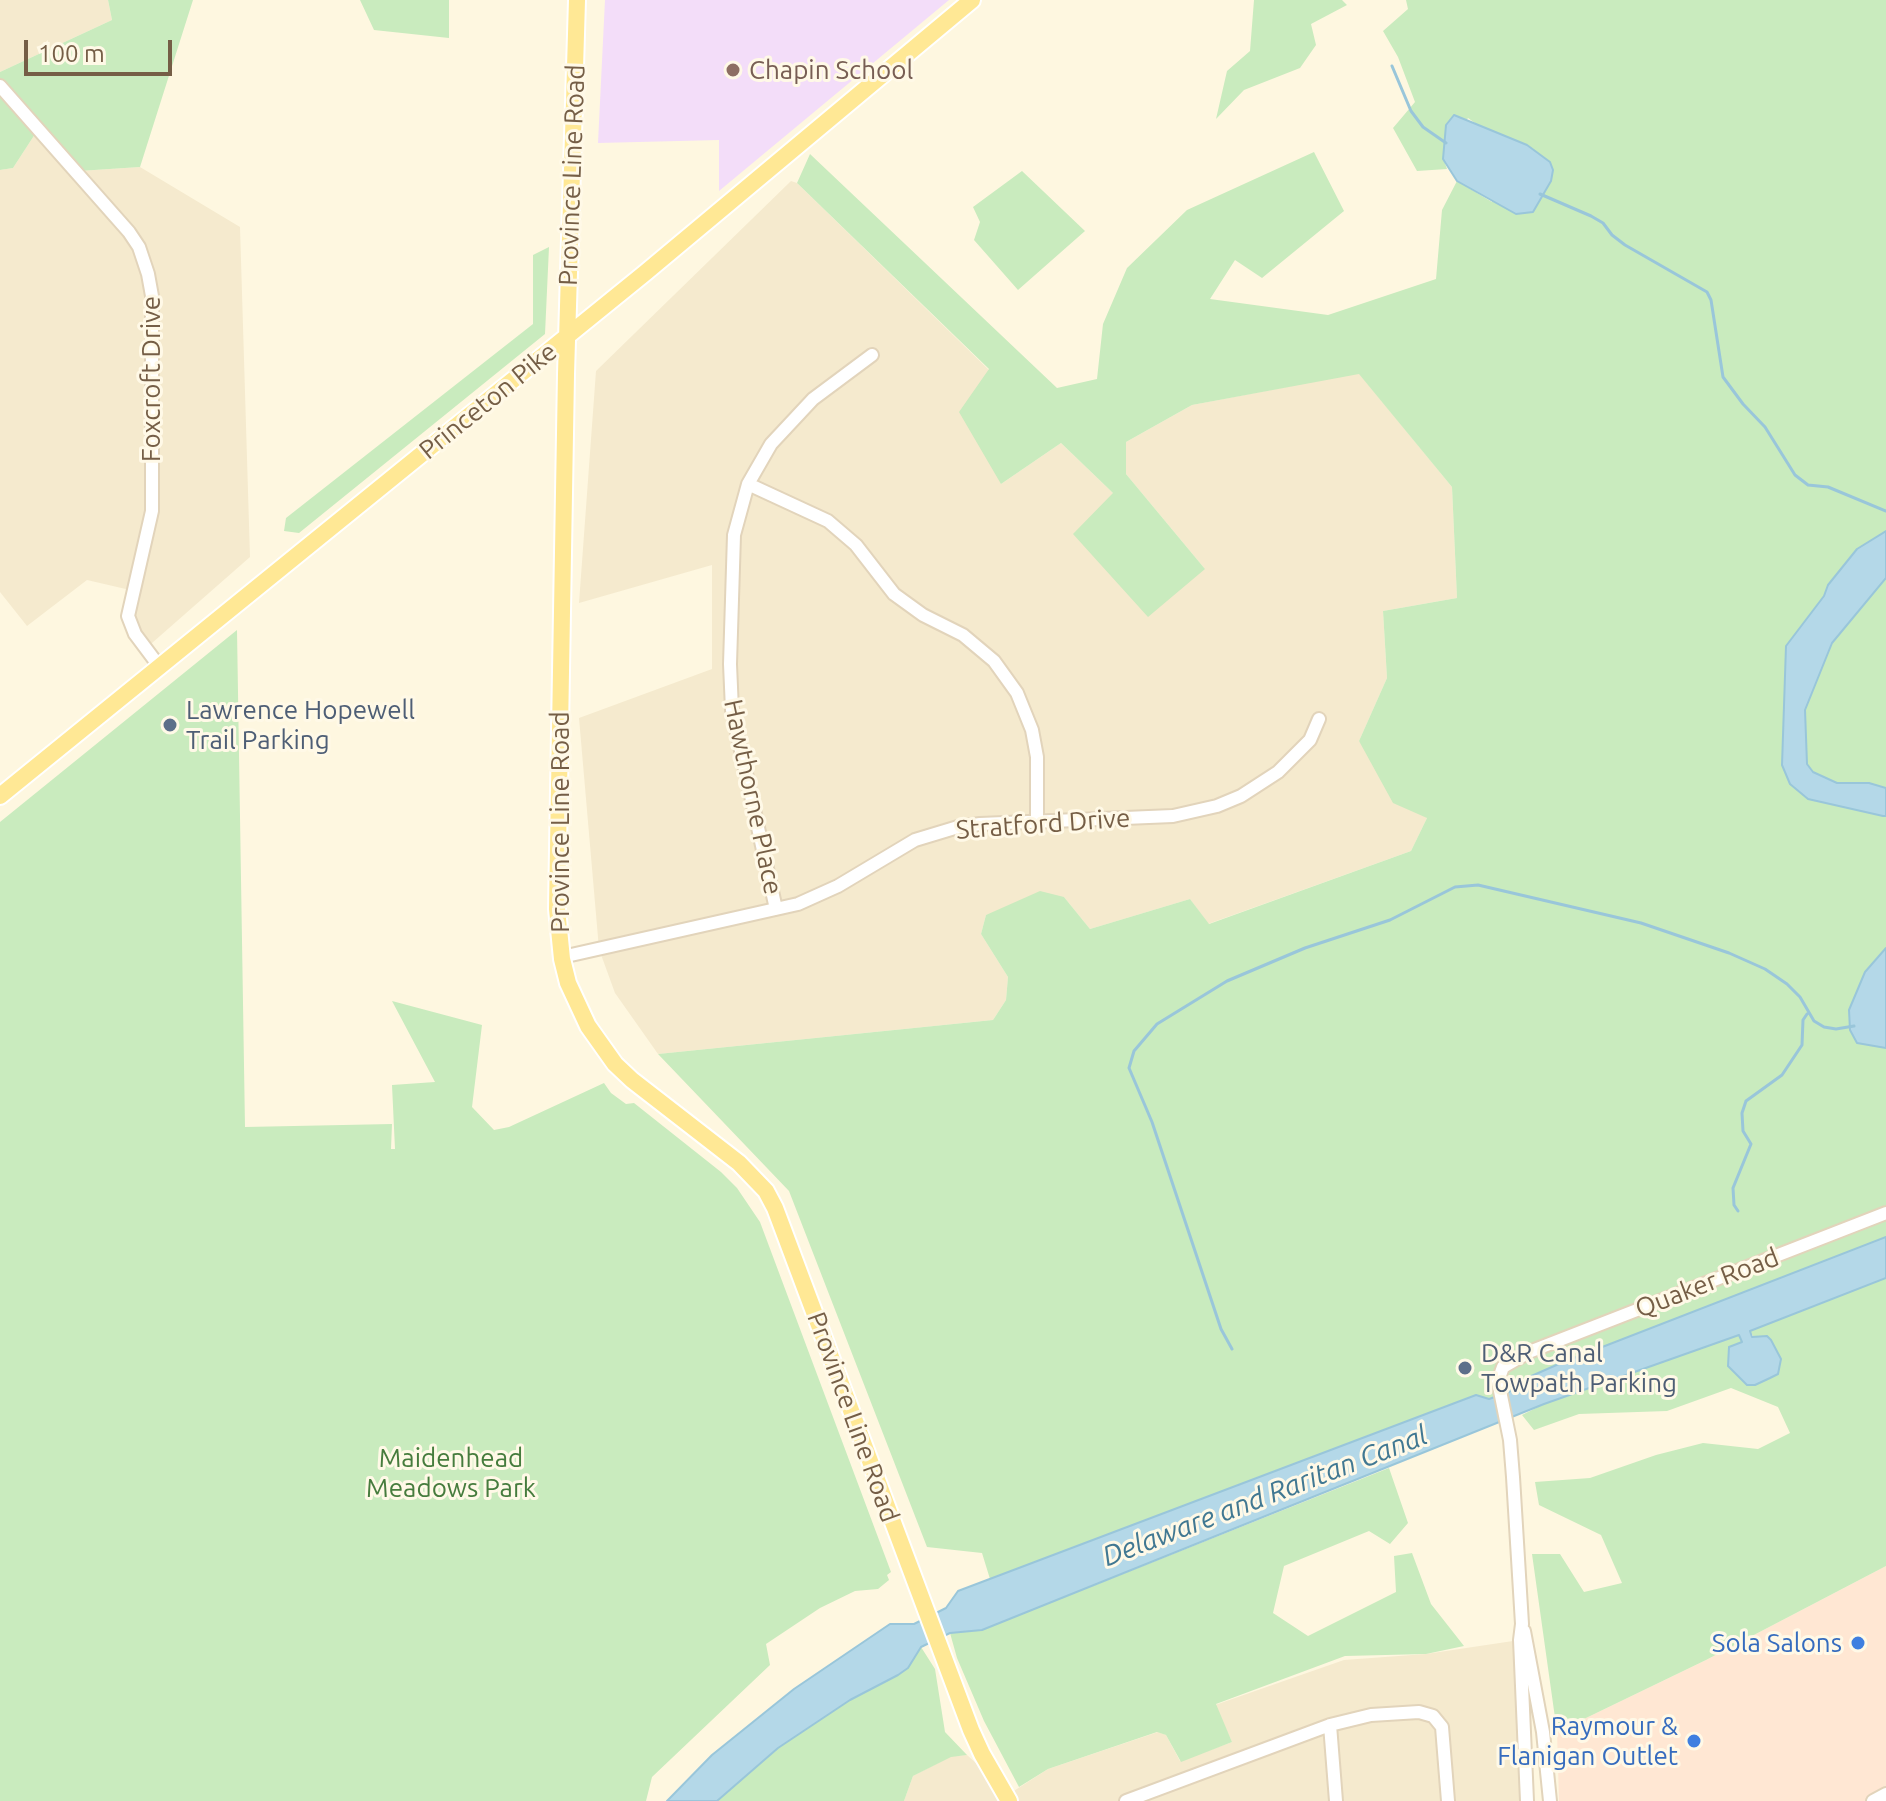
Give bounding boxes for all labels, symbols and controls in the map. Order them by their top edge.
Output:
scale bar [28,24,176,74]
text: 100 m [38,40,105,67]
place label: Chapin School [749,54,913,86]
marker: Chapin School [724,61,742,79]
street label: Province Line Road [553,64,591,286]
street label: Foxcroft Drive [135,296,167,462]
street label: Princeton Pike [413,336,563,466]
place label: Lawrence Hopewell Trail Parking [186,694,415,756]
street label: Hawthorne Place [717,696,789,898]
street label: Province Line Road [544,711,576,933]
marker: Lawrence Hopewell Trail Parking [161,716,179,734]
street label: Stratford Drive [955,802,1131,846]
street label: Quaker Road [1631,1241,1783,1325]
street label: Province Line Road [800,1308,906,1526]
place label: D&R Canal Towpath Parking [1481,1337,1677,1398]
marker: D&R Canal Towpath Parking [1456,1359,1474,1377]
water label: Delaware and Raritan Canal [1098,1418,1432,1574]
park label: Maidenhead Meadows Park [366,1442,536,1504]
place label: Sola Salons [1712,1627,1842,1659]
marker: Sola Salons [1849,1634,1867,1652]
place label: Raymour & Flanigan Outlet [1497,1710,1678,1772]
marker: Raymour & Flanigan Outlet [1685,1732,1703,1750]

